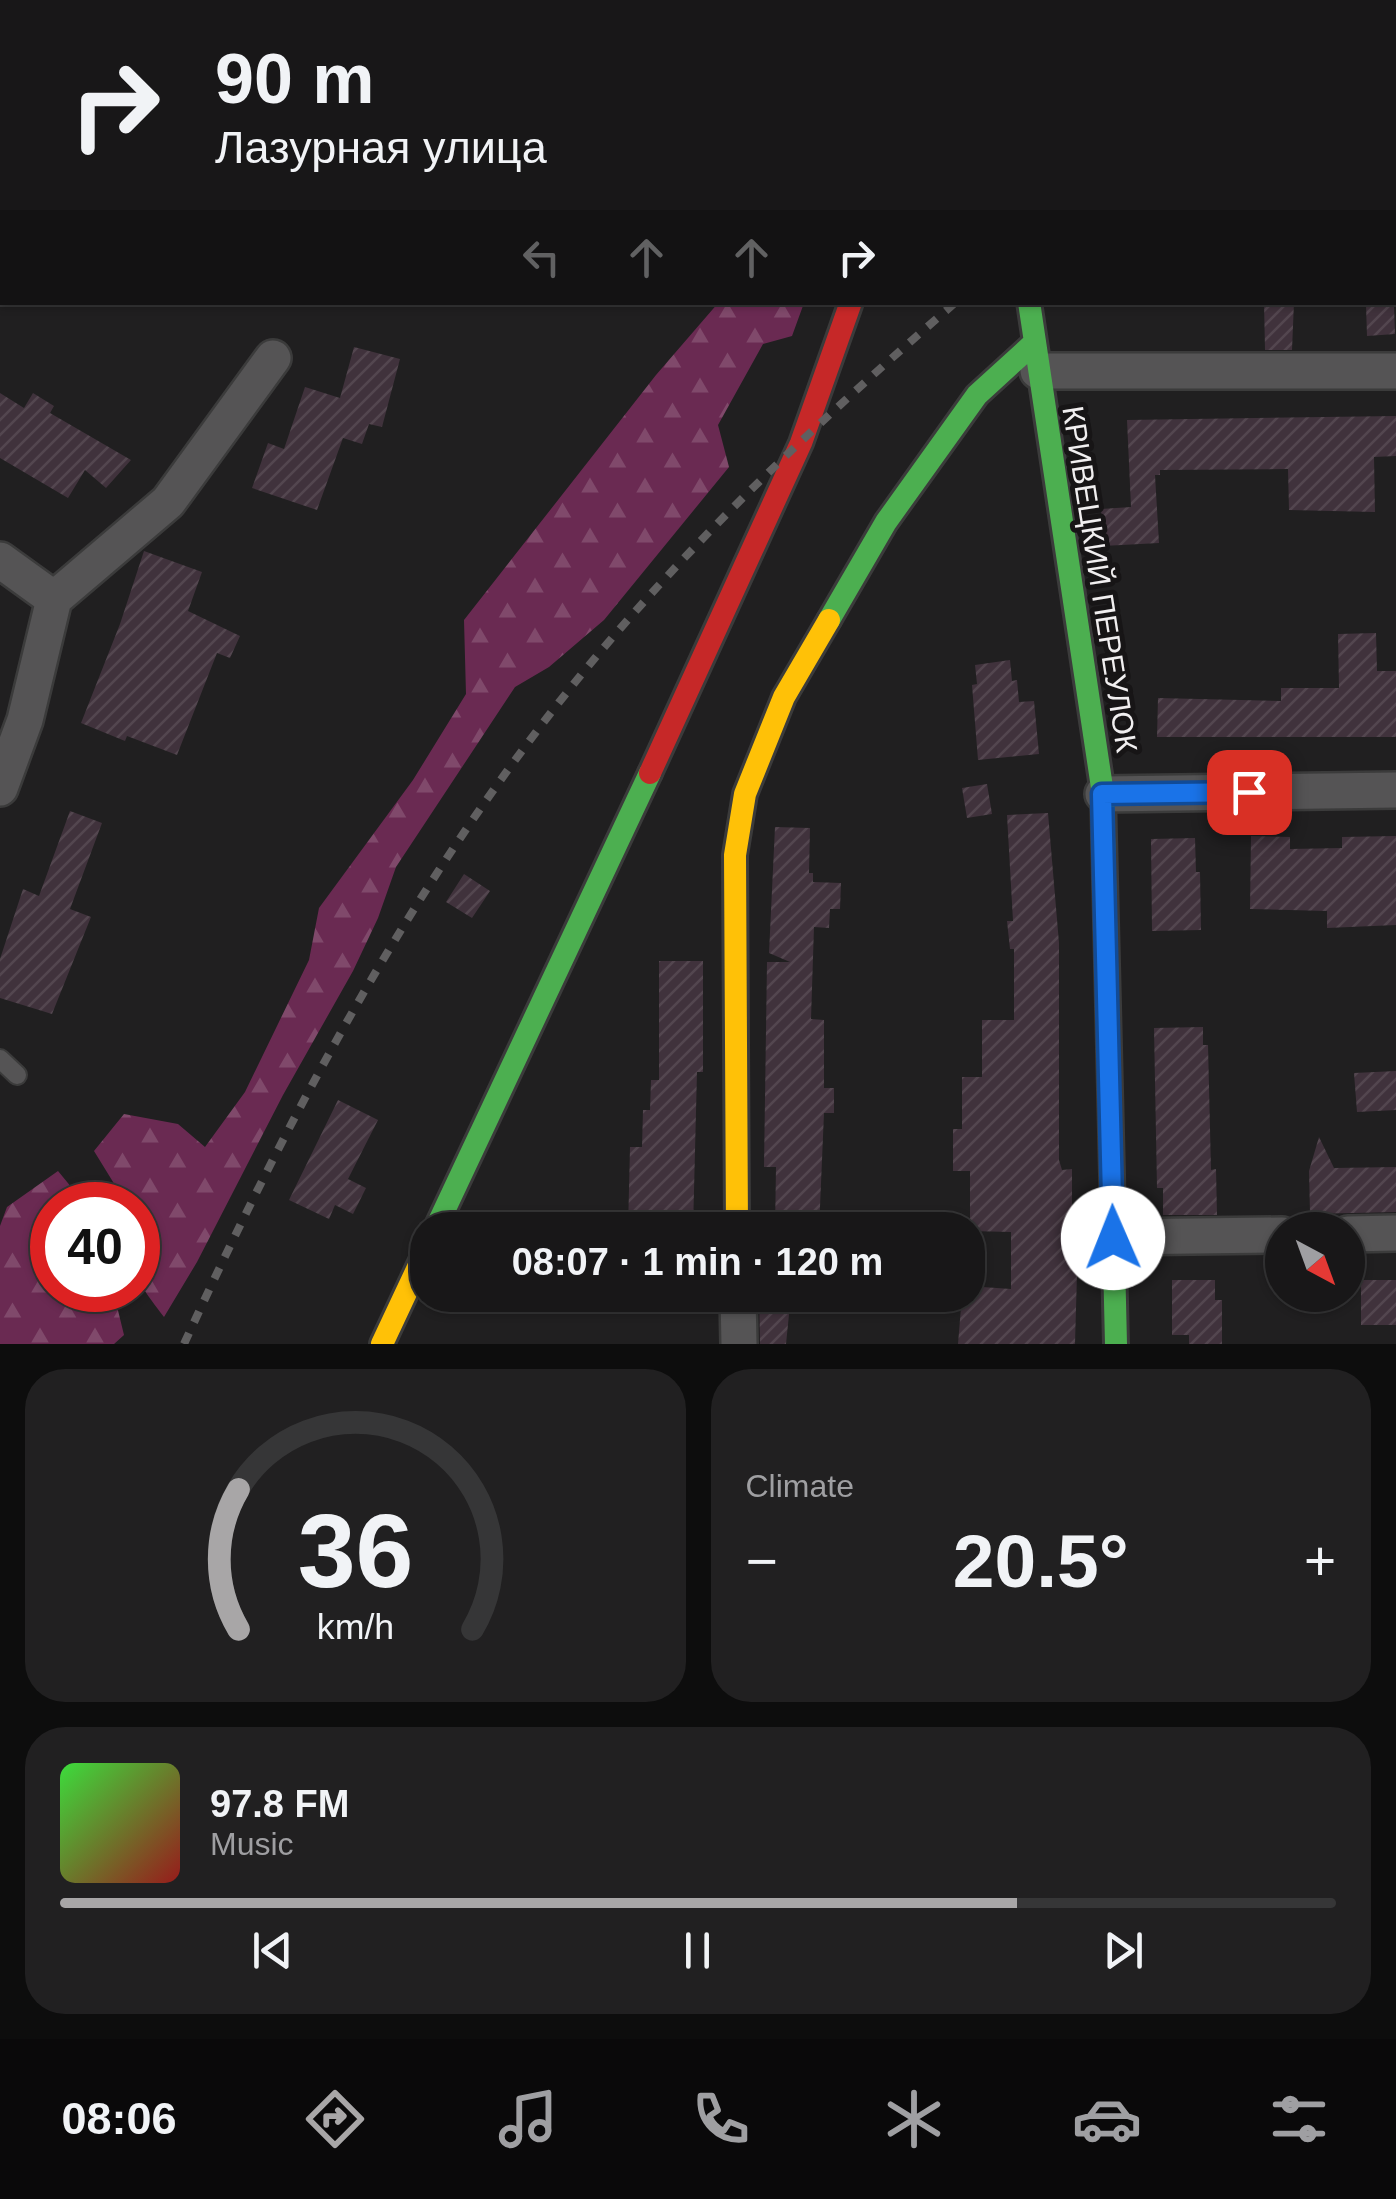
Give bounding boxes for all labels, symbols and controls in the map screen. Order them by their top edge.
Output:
icon: right [50,40,180,170]
text: 90 m [215,40,375,118]
text: Лазурная улица [215,122,547,173]
icon: left [514,230,569,285]
icon: ahead [619,230,674,285]
icon: ahead [724,230,779,285]
icon: right [829,230,884,285]
street label: КРИВЕЦКИЙ ПЕРЕУЛОК [1056,403,1144,755]
pin [1207,750,1292,835]
icon: arrive [1222,765,1277,820]
speed limit sign: 40 [30,1182,160,1312]
position arrow [1061,1186,1165,1290]
north arrow [1265,1212,1365,1312]
map controls [1265,1212,1365,1312]
text: 08:07 · 1 min · 120 m [512,1241,883,1283]
text: Climate [746,1468,854,1504]
text: 36 [297,1493,413,1609]
text: 20.5° [953,1519,1129,1603]
text: − [746,1530,778,1592]
text: + [1304,1530,1336,1592]
text: km/h [317,1607,394,1647]
text: 97.8 FM [210,1783,349,1825]
text: Music [210,1826,294,1862]
icon: previous [245,1923,300,1978]
icon: pause [670,1923,725,1978]
icon: next [1096,1923,1151,1978]
icon: directions [300,2084,370,2154]
icon: music [493,2084,563,2154]
icon: phone [686,2084,756,2154]
icon: climate [879,2084,949,2154]
icon: car [1072,2084,1142,2154]
icon: filters [1264,2084,1334,2154]
text: 08:06 [61,2093,177,2144]

